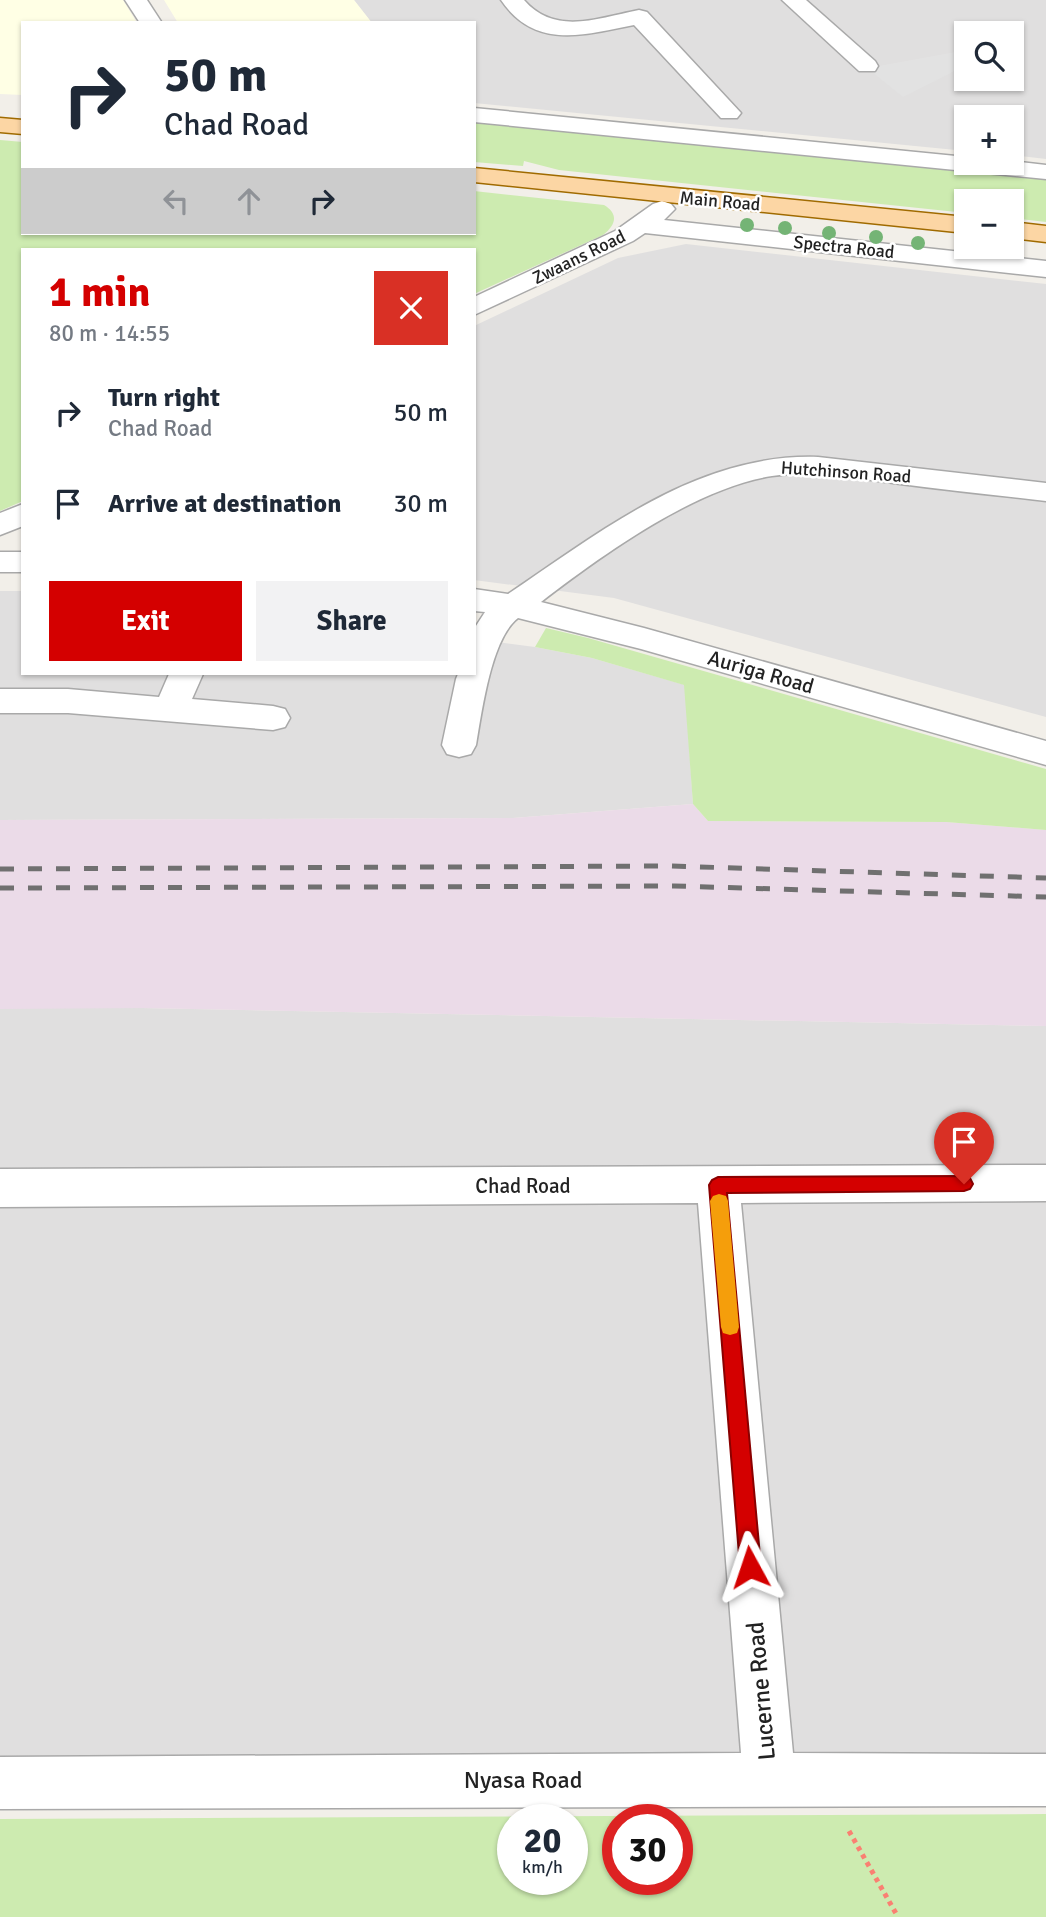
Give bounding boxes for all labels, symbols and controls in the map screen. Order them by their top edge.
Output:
map controls [954,21,1024,259]
button: search [954,21,1024,91]
text: 50 m [164,45,267,105]
icon: right [49,49,140,140]
text: Chad Road [164,105,309,144]
button: + [954,105,1024,175]
icon: left [157,182,195,220]
icon: ahead [230,182,268,220]
icon: right [303,182,341,220]
street label: Main Road [679,187,761,215]
button: − [954,189,1024,259]
street label: Zwaans Road [529,225,629,289]
street label: Spectra Road [792,231,896,263]
text: 1 min [49,267,150,318]
button: close [374,271,448,345]
text: 80 m · 14:55 [49,319,170,348]
text: Turn right [108,382,220,414]
icon: right [49,394,87,432]
text: 50 m [393,397,448,429]
text: Chad Road [108,414,212,443]
street label: Hutchinson Road [780,456,912,488]
icon: arrive [49,485,87,523]
text: Arrive at destination [108,488,341,520]
text: 30 m [393,488,448,520]
button: Exit [49,581,242,661]
button: Share [256,581,448,661]
street label: Auriga Road [705,644,817,700]
pin [934,1112,994,1184]
icon: arrive [945,1123,983,1161]
street label: Chad Road [475,1173,571,1199]
position arrow [713,1530,787,1604]
street label: Lucerne Road [740,1621,782,1761]
street label: Nyasa Road [464,1765,582,1795]
speed limit sign: 30 [602,1804,693,1895]
text: 20 [524,1819,561,1862]
text: km/h [522,1856,563,1878]

